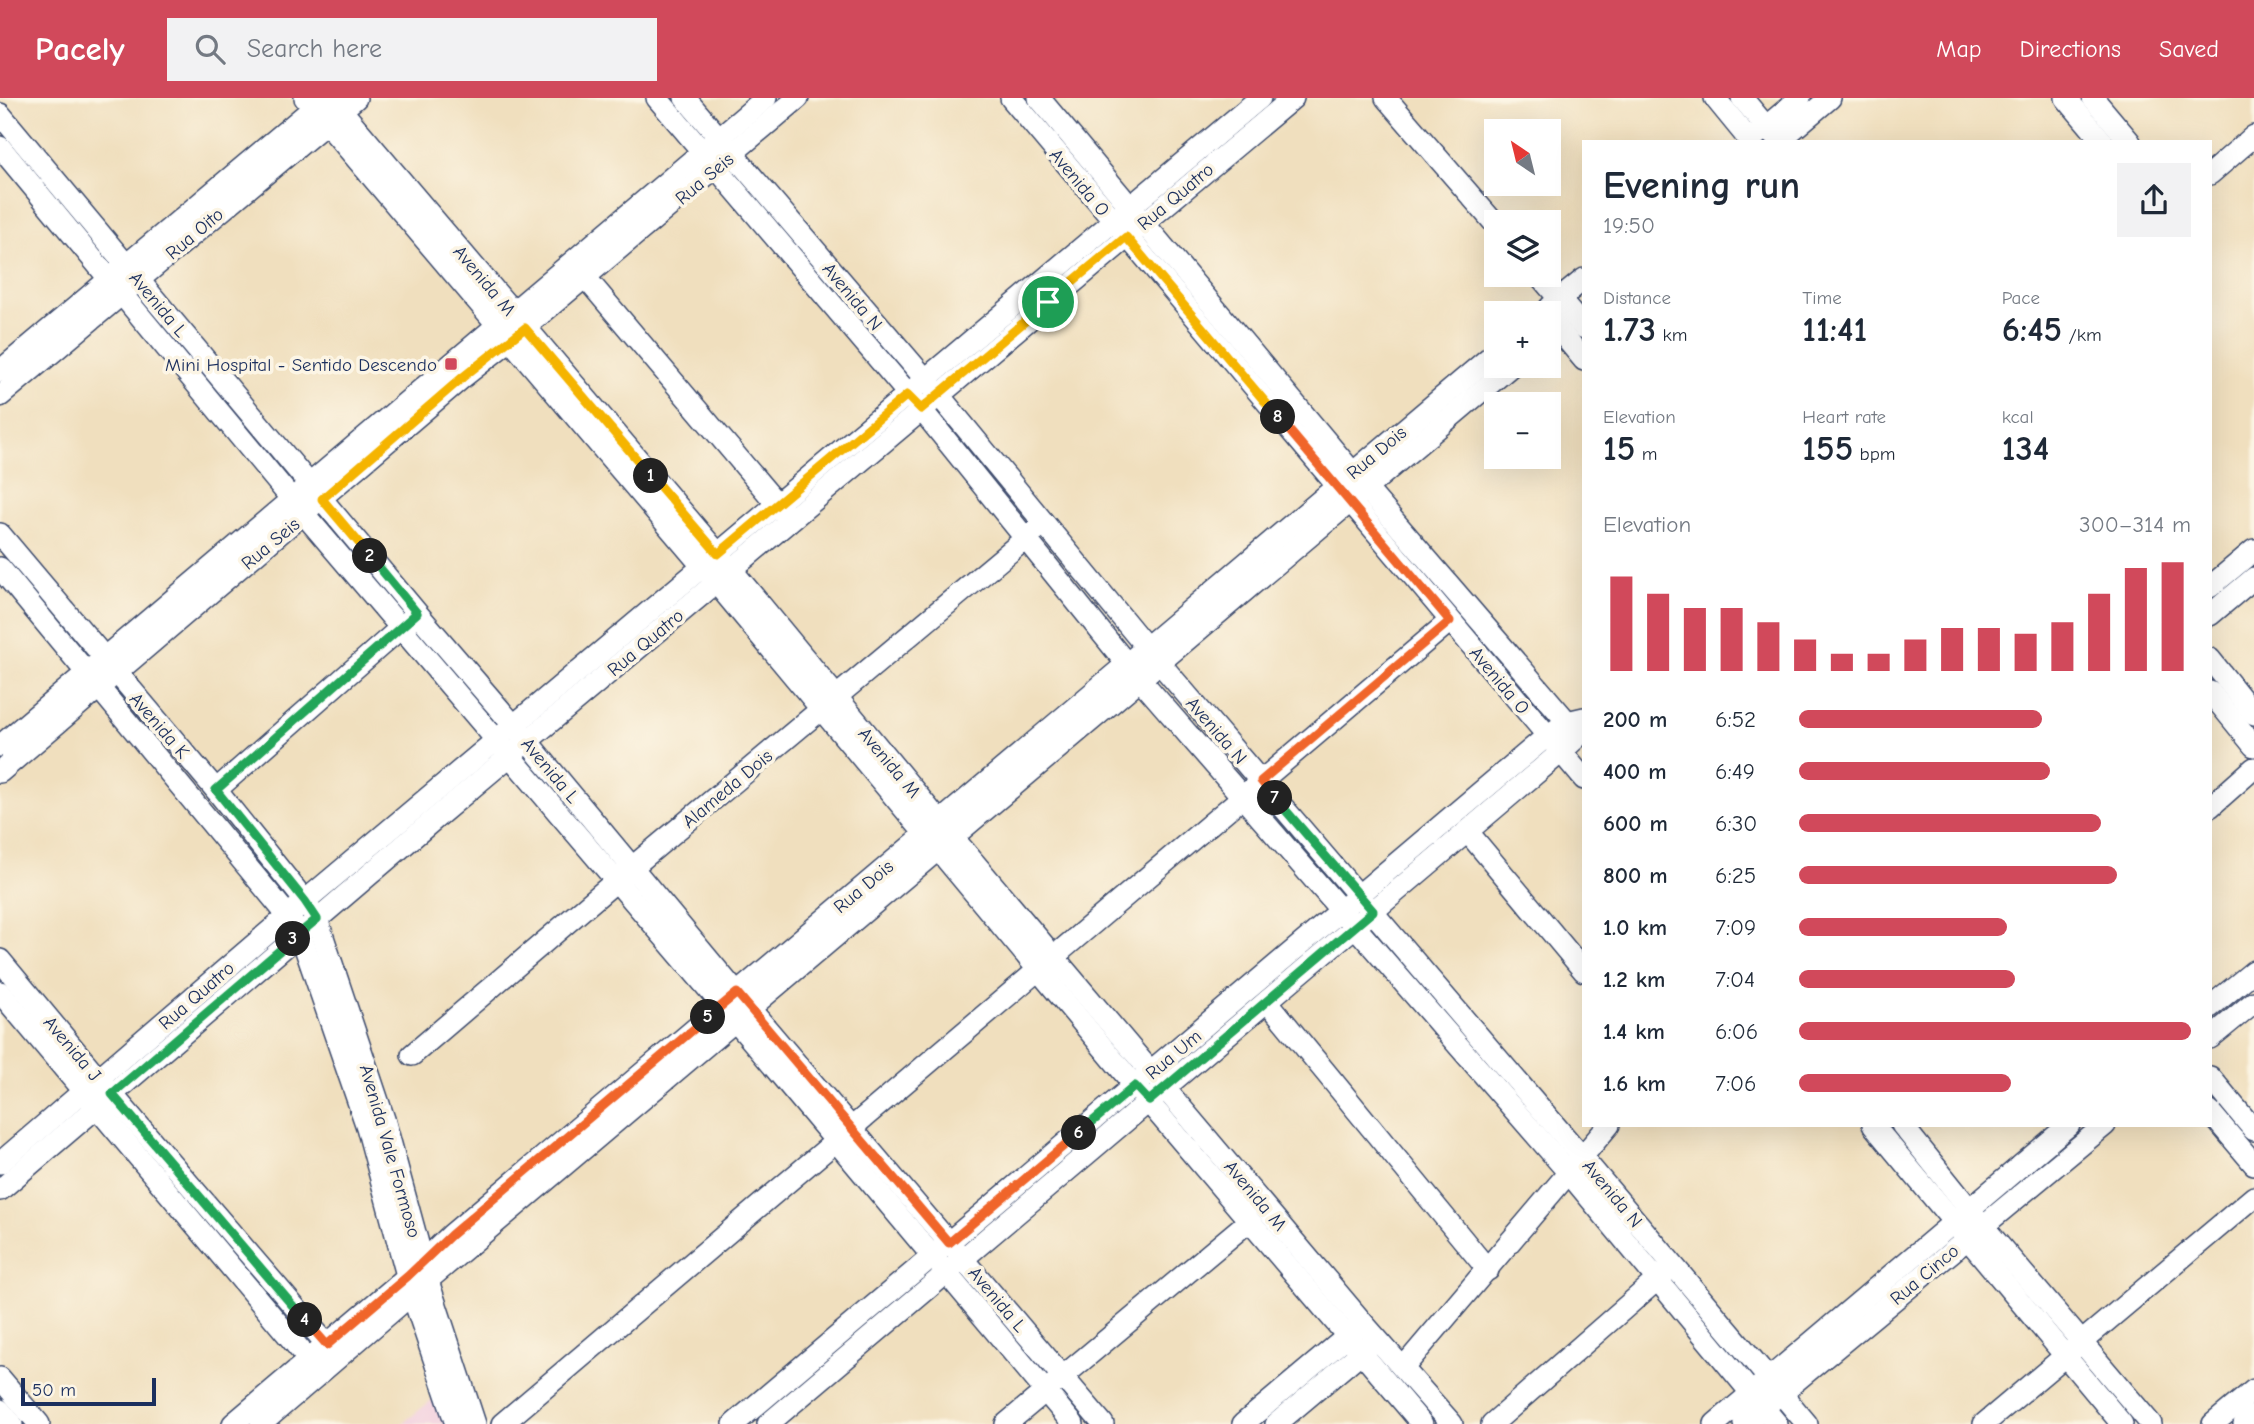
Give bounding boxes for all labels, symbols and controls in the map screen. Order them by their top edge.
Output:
search box [167,18,657,81]
text: Pacely [35,30,125,68]
icon: search [191,30,229,68]
text: Search here [247,34,382,64]
text: Map [1936,35,1982,63]
text: Directions [2020,35,2121,63]
text: Saved [2159,35,2219,63]
north arrow [1484,119,1561,196]
map controls [1484,119,1561,469]
street label: Avenida O [1045,144,1114,221]
street label: Rua Seis [671,148,738,210]
street label: Rua Quatro [1133,158,1218,235]
button: share [2117,163,2191,237]
text: Evening run [1603,164,1800,208]
street label: Rua Oito [161,203,228,264]
button: layers [1484,210,1561,287]
text: 19:50 [1603,212,1655,239]
street label: Avenida M [448,241,520,320]
street label: Avenida N [818,258,887,335]
street label: Avenida L [125,267,192,342]
pin [1018,272,1078,332]
icon: arrive [1029,283,1067,321]
text: Distance [1603,287,1671,309]
text: Time [1802,287,1842,309]
text: Pace [2002,287,2040,309]
button: + [1484,301,1561,378]
text: 1.73 [1603,309,1656,350]
text: 11:41 [1802,309,1867,350]
text: 6:45 [2002,309,2062,350]
text: km [1656,324,1687,346]
text: /km [2062,324,2102,346]
place label: Mini Hospital - Sentido Descendo [165,354,437,376]
marker: Mini Hospital - Sentido Descendo [443,356,459,372]
button: − [1484,392,1561,469]
pin: 8 [1260,400,1296,434]
text: 8 [1273,405,1282,427]
text: Elevation [1603,406,1676,428]
text: Heart rate [1802,406,1886,428]
text: kcal [2002,406,2034,428]
street label: Rua Dois [1342,421,1411,484]
text: 15 [1603,428,1635,469]
text: 155 [1802,428,1853,469]
text: 134 [2002,428,2049,469]
text: m [1635,443,1657,465]
text: bpm [1853,443,1896,465]
pin: 1 [634,458,668,494]
text: 1 [647,464,654,486]
text: Elevation [1603,511,1691,538]
text: 300–314 m [2079,511,2191,538]
street label: Rua Seis [237,513,304,575]
pin: 2 [352,538,388,574]
text: 2 [365,544,374,566]
street label: Rua Quatro [603,604,688,681]
street label: Avenida O [1465,642,1534,719]
street label: Avenida K [125,688,194,763]
street label: Avenida N [1181,693,1251,769]
text: 200 m [1603,706,1667,733]
text: 6:52 [1715,706,1756,733]
street label: Avenida M [853,723,925,802]
street label: Avenida L [517,733,584,808]
street label: Alameda Dois [678,745,777,833]
text: 400 m [1603,758,1667,785]
text: 6:49 [1715,758,1755,785]
pin: 7 [1258,780,1292,816]
text: 7 [1270,786,1279,808]
text: 600 m [1603,810,1668,837]
text: 6:30 [1715,810,1757,837]
street label: Rua Dois [829,855,898,918]
text: 800 m [1603,862,1668,889]
text: 6:25 [1715,862,1756,889]
text: 1.0 km [1603,914,1667,941]
text: 7:09 [1715,914,1756,941]
pin: 3 [276,922,310,956]
text: 3 [288,927,297,949]
street label: Rua Quatro [154,957,239,1035]
text: 1.2 km [1603,966,1665,993]
text: 7:04 [1715,966,1755,993]
pin: 5 [690,1000,726,1034]
text: 5 [702,1005,713,1027]
street label: Avenida J [39,1012,106,1086]
text: 1.4 km [1603,1018,1665,1045]
text: 6:06 [1715,1018,1758,1045]
street label: Rua Um [1141,1025,1206,1084]
street label: Avenida Vale Formoso [355,1062,425,1240]
text: 1.6 km [1603,1070,1666,1097]
text: 7:06 [1715,1070,1757,1097]
pin: 6 [1062,1116,1096,1150]
text: 6 [1074,1121,1083,1143]
street label: Avenida N [1578,1155,1647,1232]
street label: Avenida M [1219,1156,1291,1235]
street label: Rua Cinco [1886,1240,1963,1310]
street label: Avenida L [964,1262,1031,1337]
pin: 4 [288,1302,322,1338]
text: 4 [300,1308,309,1330]
scale bar [21,1375,156,1407]
text: 50 m [32,1379,76,1401]

